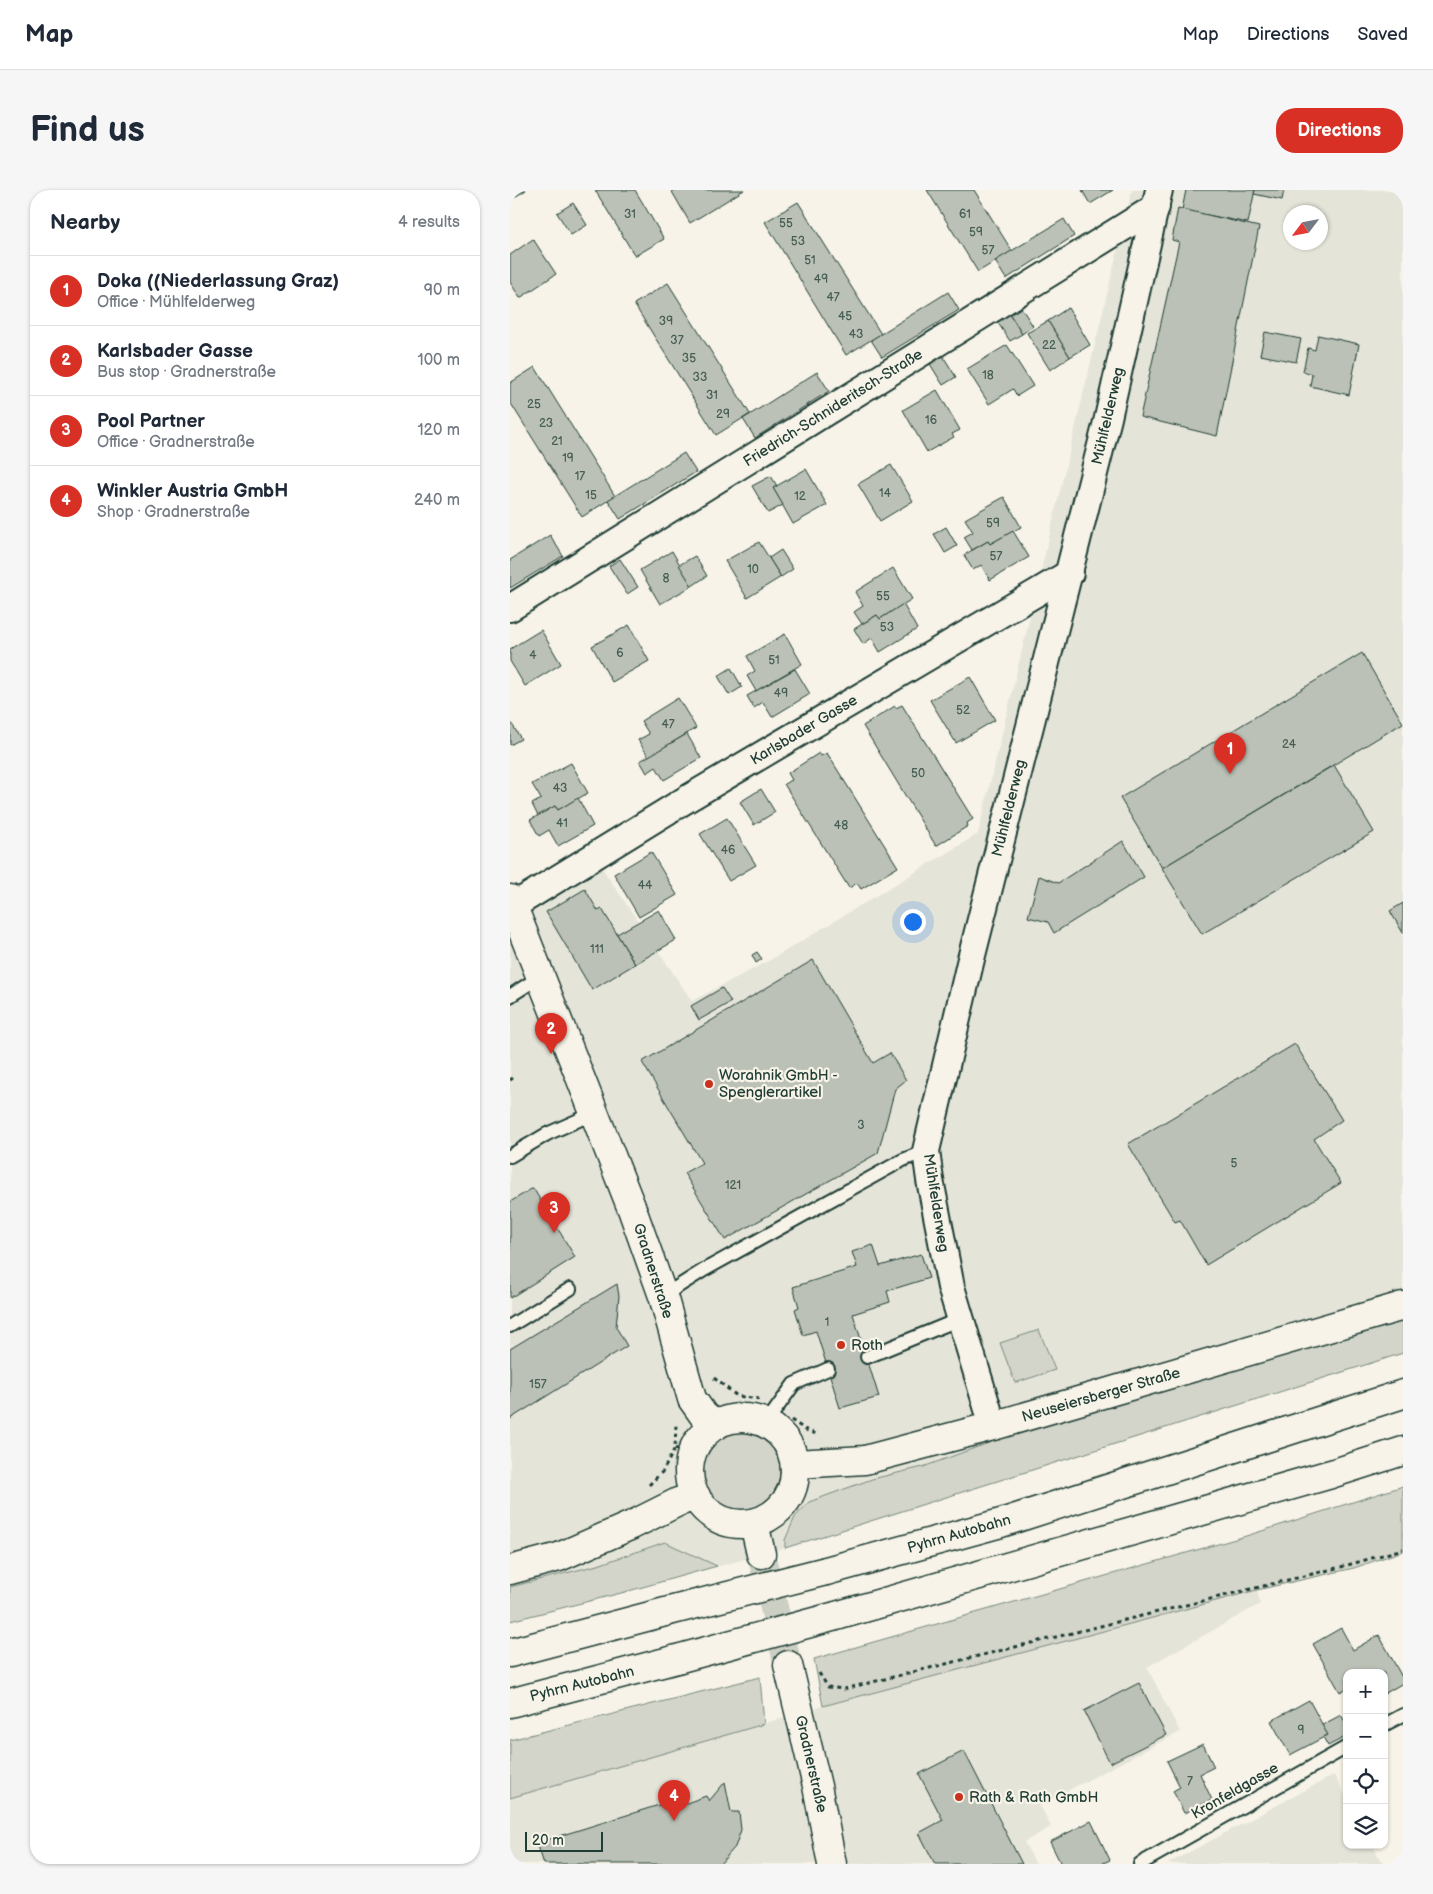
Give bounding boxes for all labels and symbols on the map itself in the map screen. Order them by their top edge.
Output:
north arrow [1283,205,1328,250]
house number: 31 [624,207,636,222]
house number: 61 [959,207,971,222]
house number: 55 [779,216,793,231]
house number: 59 [969,225,983,240]
house number: 53 [791,234,805,249]
house number: 57 [982,243,994,258]
house number: 51 [804,253,816,268]
house number: 49 [814,272,828,287]
house number: 47 [826,290,840,305]
house number: 45 [838,309,852,324]
house number: 39 [659,314,673,329]
house number: 43 [849,327,863,342]
house number: 37 [670,333,684,348]
house number: 22 [1042,338,1056,353]
street label: Friedrich-Schnideritsch-Straße [740,345,926,471]
house number: 35 [682,351,696,366]
street label: Mühlfelderweg [1088,365,1128,467]
house number: 18 [982,368,994,383]
house number: 33 [693,370,707,385]
house number: 31 [706,388,718,403]
house number: 25 [527,397,541,412]
house number: 29 [716,407,730,422]
house number: 16 [925,413,937,428]
house number: 23 [539,416,553,431]
house number: 21 [551,434,563,449]
house number: 19 [562,451,574,466]
house number: 17 [575,469,585,484]
house number: 14 [879,486,892,501]
house number: 15 [585,488,597,503]
house number: 12 [794,489,806,504]
house number: 59 [986,516,1000,531]
house number: 57 [990,549,1002,564]
house number: 10 [747,562,759,577]
house number: 8 [663,571,670,586]
house number: 55 [876,589,890,604]
house number: 53 [880,620,894,635]
house number: 6 [616,646,624,661]
house number: 4 [529,648,537,663]
house number: 51 [768,653,780,668]
house number: 49 [774,686,788,701]
street label: Karlsbader Gasse [747,690,861,769]
house number: 52 [956,703,970,718]
house number: 47 [661,717,675,732]
pin: 1 [1214,733,1246,774]
house number: 24 [1282,737,1297,752]
street label: Mühlfelderweg [988,757,1030,859]
house number: 50 [911,766,925,781]
house number: 43 [553,781,567,796]
house number: 41 [556,816,568,831]
house number: 48 [834,818,848,833]
house number: 46 [721,843,735,858]
house number: 44 [638,878,653,893]
your location [900,909,926,935]
house number: 111 [590,942,604,957]
pin: 2 [535,1013,567,1054]
place label: Worahnik GmbH - Spenglerartikel [719,1066,838,1102]
marker: Worahnik GmbH - Spenglerartikel [703,1078,715,1090]
house number: 3 [857,1118,865,1133]
street label: Mühlfelderweg [919,1152,953,1254]
house number: 5 [1231,1156,1238,1171]
house number: 121 [725,1178,741,1193]
pin: 3 [538,1192,570,1233]
street label: Gradnerstraße [629,1221,677,1321]
house number: 1 [825,1315,829,1330]
place label: Roth [851,1336,883,1355]
marker: Roth [835,1339,847,1351]
street label: Neuseiersberger Straße [1020,1363,1182,1427]
house number: 157 [529,1377,547,1392]
street label: Pyhrn Autobahn [905,1510,1013,1558]
street label: Pyhrn Autobahn [528,1662,636,1706]
street label: Gradnerstraße [791,1714,831,1815]
house number: 9 [1298,1723,1305,1738]
street label: Kronfeldgasse [1188,1758,1282,1824]
house number: 7 [1187,1774,1193,1789]
pin: 4 [658,1780,690,1821]
place label: Rath & Rath GmbH [969,1788,1098,1807]
marker: Rath & Rath GmbH [953,1791,965,1803]
scale bar [525,1829,602,1852]

